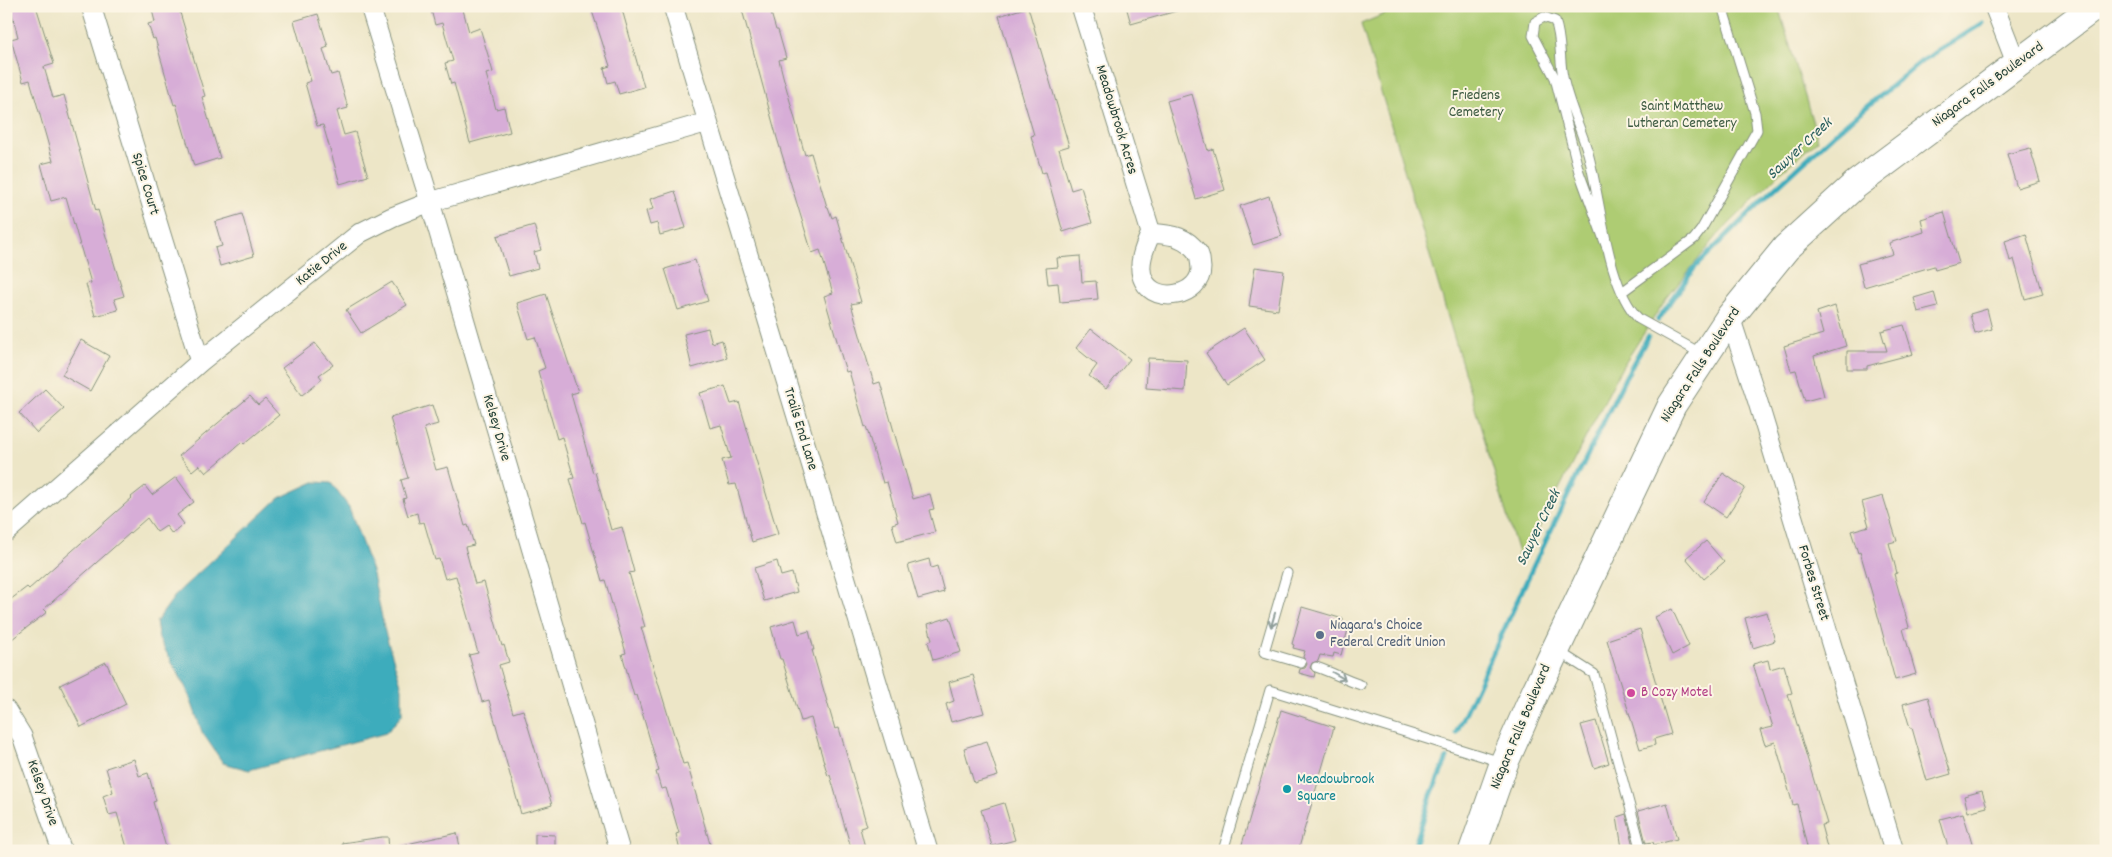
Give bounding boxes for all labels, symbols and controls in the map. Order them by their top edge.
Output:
street label: Niagara Falls Boulevard [1927,37,2049,133]
street label: Meadowbrook Acres [1089,63,1143,177]
park label: Friedens Cemetery [1449,85,1504,124]
park label: Saint Matthew Lutheran Cemetery [1627,96,1738,135]
water label: Sawyer Creek [1762,111,1839,186]
street label: Spice Court [125,150,165,218]
street label: Katie Drive [291,236,353,292]
street label: Niagara Falls Boulevard [1655,303,1747,427]
street label: Trails End Lane [777,385,823,474]
street label: Kelsey Drive [476,392,516,464]
water label: Sawyer Creek [1511,485,1568,570]
street label: Forbes Street [1791,542,1835,624]
one-way arrow [1268,611,1278,627]
place label: Niagara's Choice Federal Credit Union [1330,615,1445,654]
marker: Niagara's Choice Federal Credit Union [1314,629,1326,641]
street label: Niagara Falls Boulevard [1485,661,1557,793]
one-way arrow [1331,671,1346,681]
place label: B Cozy Motel [1641,682,1712,704]
marker: B Cozy Motel [1625,687,1637,699]
street label: Kelsey Drive [20,757,64,829]
place label: Meadowbrook Square [1297,769,1374,808]
marker: Meadowbrook Square [1281,783,1293,795]

